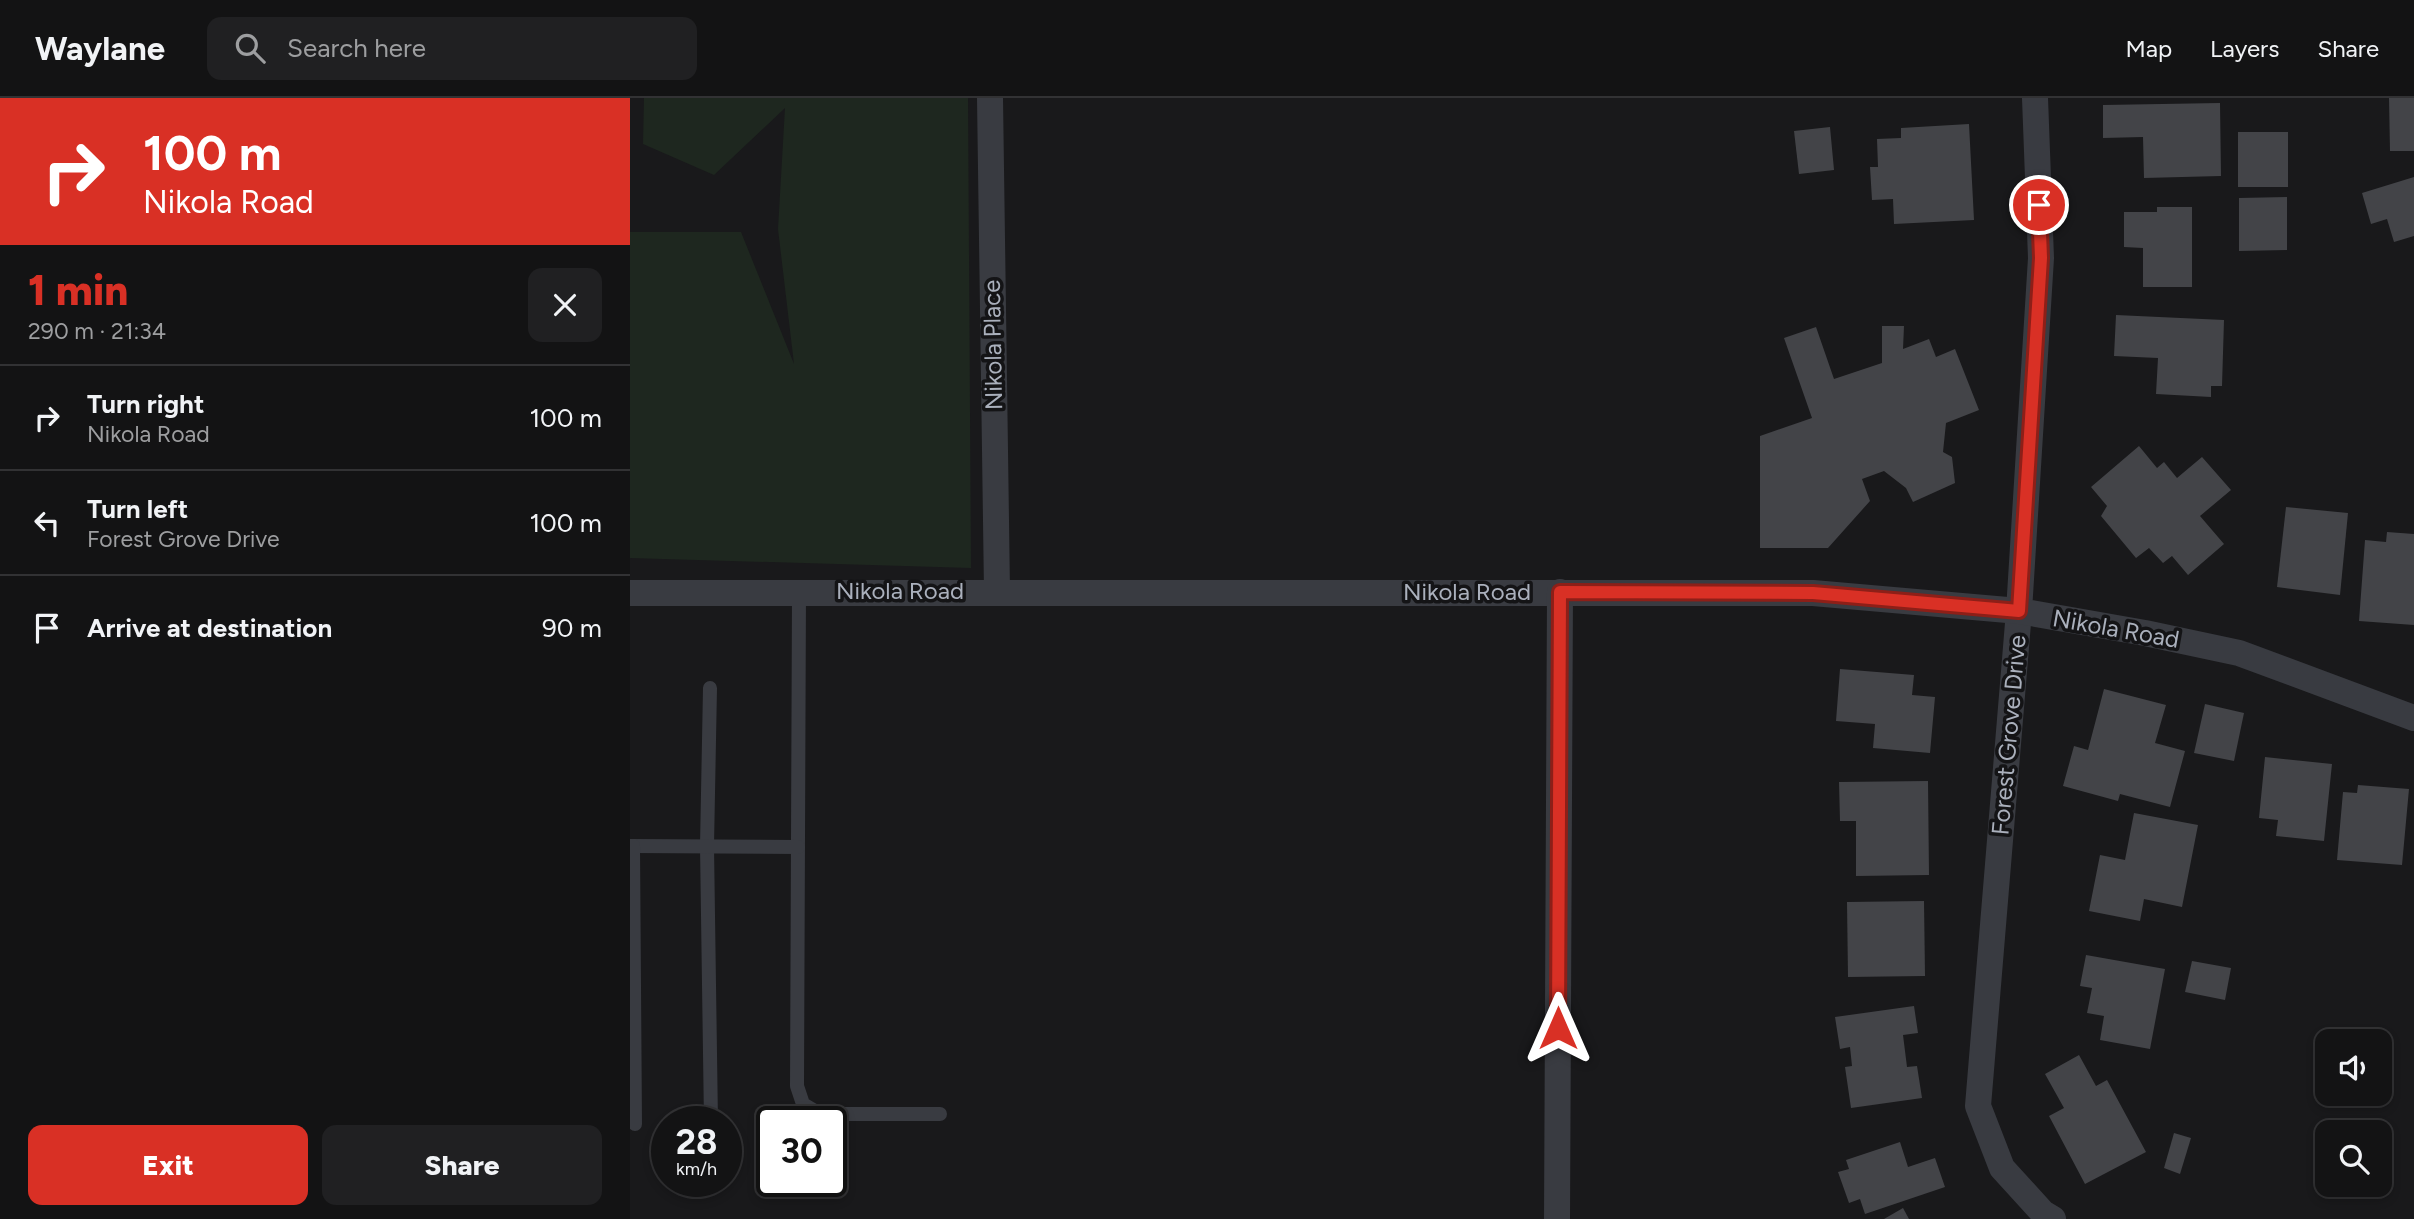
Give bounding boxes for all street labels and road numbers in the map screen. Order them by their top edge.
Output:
street label: Nikola Place [977,280,1008,410]
street label: Nikola Road [836,576,964,605]
street label: Nikola Road [1403,577,1531,606]
street label: Nikola Road [2050,603,2182,654]
street label: Forest Grove Drive [1985,634,2032,836]

